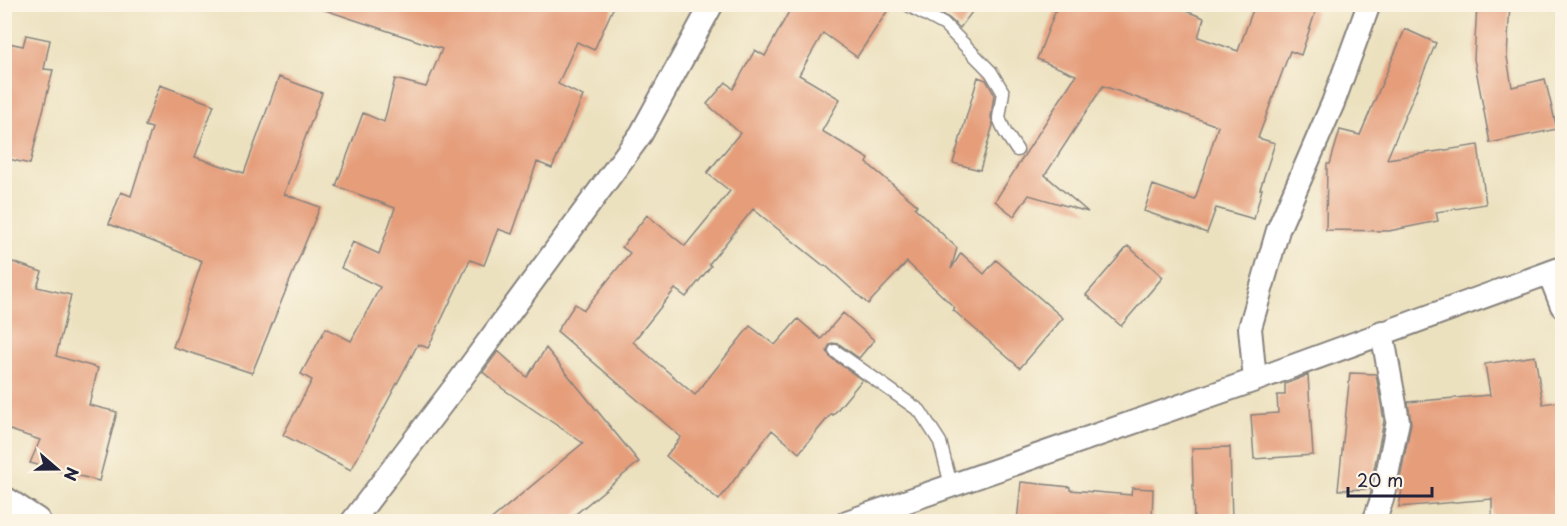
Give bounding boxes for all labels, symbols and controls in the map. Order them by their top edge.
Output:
north arrow [27,439,87,499]
scale bar [1348,460,1432,498]
text: N [59,464,85,485]
text: 20 m [1357,466,1403,493]

